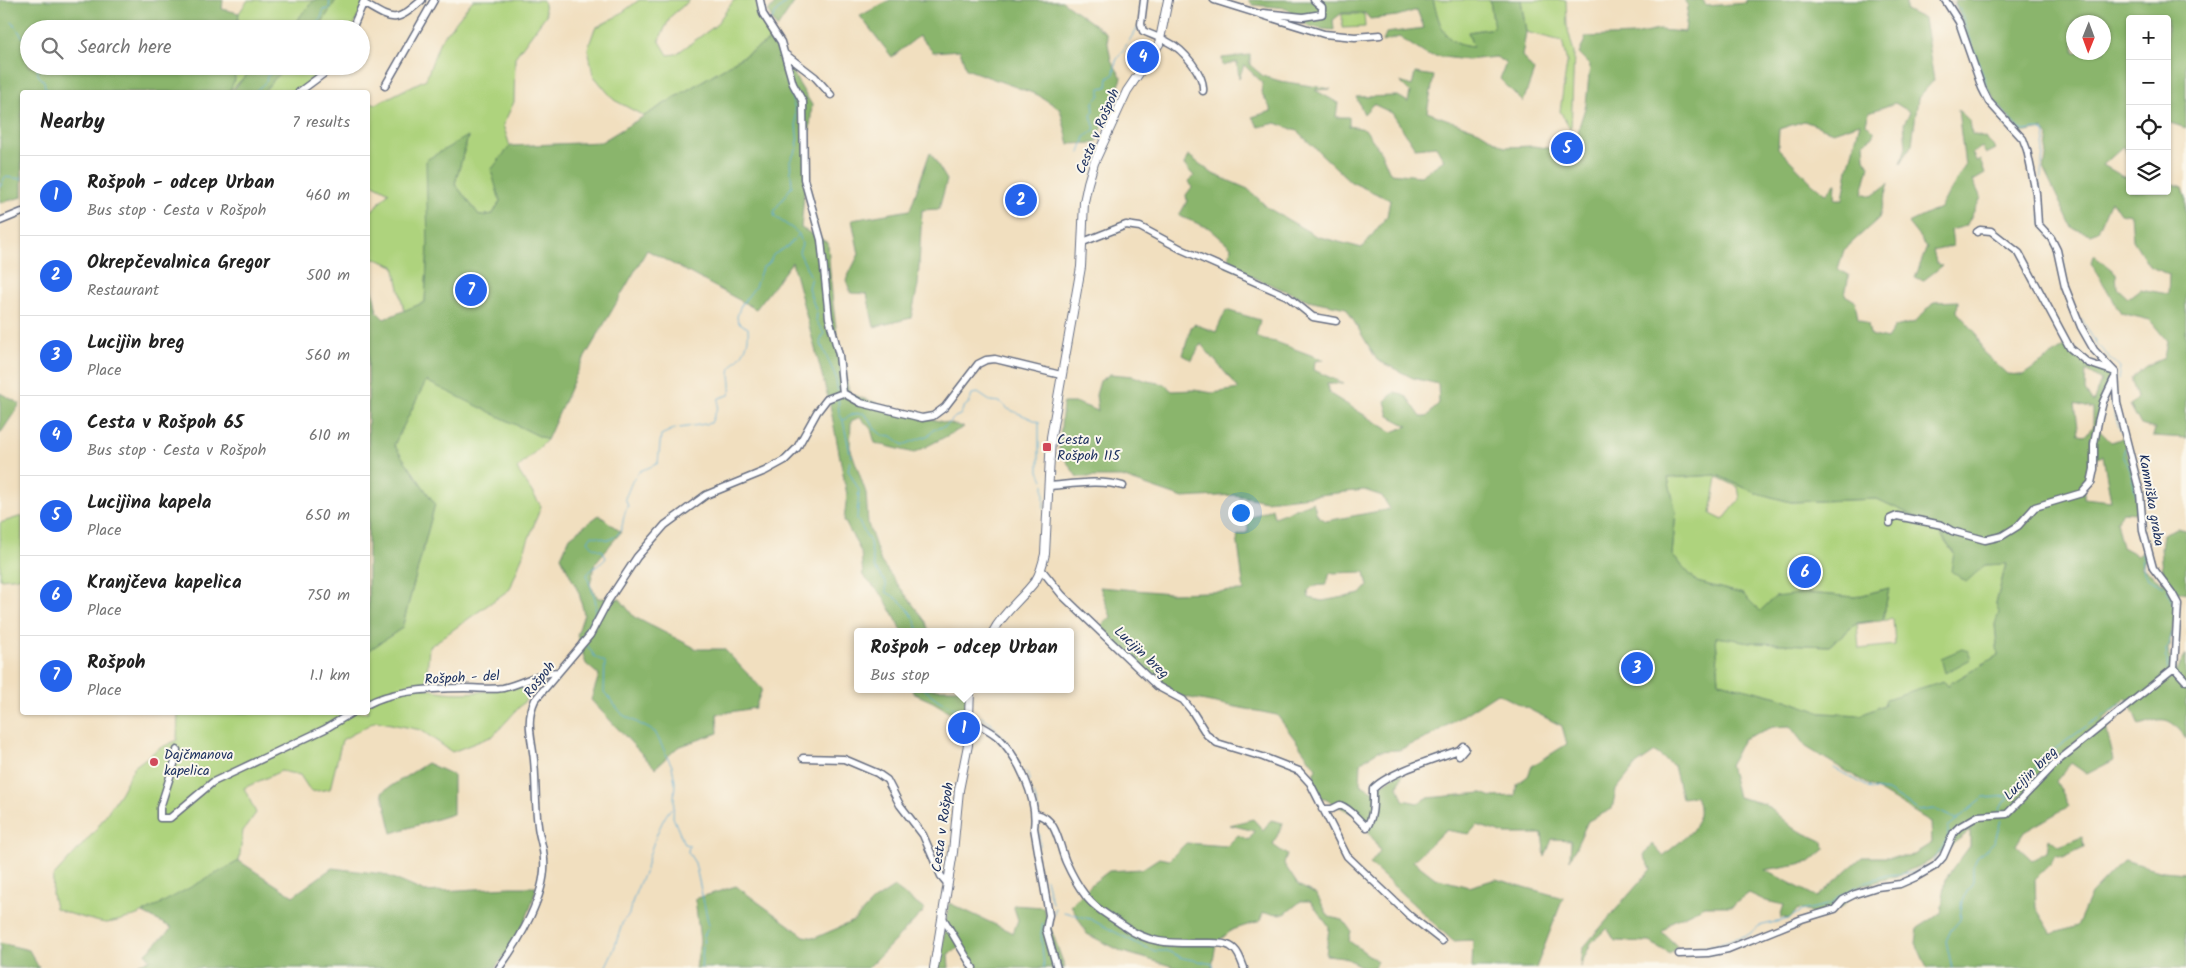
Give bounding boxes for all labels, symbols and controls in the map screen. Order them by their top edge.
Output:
north arrow [2066,15,2111,60]
map controls [2126,15,2171,195]
button: + [2126,15,2171,60]
search box [20,20,370,75]
text: Search here [78,33,172,63]
icon: search [38,34,66,62]
pin: 4 [1127,38,1159,76]
button: − [2126,60,2171,105]
street label: Cesta v Rošpoh [1070,85,1126,177]
button: locate [2126,105,2171,150]
text: Nearby [40,106,105,139]
text: 7 results [292,110,350,135]
pin: 5 [1551,129,1583,167]
button: layers [2126,150,2171,195]
text: Rošpoh - odcep Urban [87,168,274,198]
pin: 2 [1005,181,1037,219]
text: 1 [54,183,58,208]
text: 460 m [305,183,350,208]
text: Bus stop · Cesta v Rošpoh [87,198,266,223]
text: Okrepčevalnica Gregor [87,248,270,278]
text: 2 [51,263,61,288]
text: 500 m [306,263,350,288]
pin: 7 [455,271,487,309]
text: Restaurant [87,278,159,303]
text: Lucijin breg [87,328,185,358]
text: 3 [52,343,60,368]
text: 560 m [305,343,350,368]
text: Place [87,358,121,383]
text: Cesta v Rošpoh 65 [87,408,244,438]
text: 4 [52,423,60,448]
text: 610 m [309,423,350,448]
place label: Cesta v Rošpoh 115 [1057,429,1121,467]
text: Bus stop · Cesta v Rošpoh [87,438,266,463]
marker: Cesta v Rošpoh 115 [1041,441,1053,453]
street label: Kamniška graba [2132,452,2170,548]
text: Lucijina kapela [87,488,212,518]
your location [1228,500,1254,526]
text: 5 [52,503,60,528]
text: 650 m [305,503,350,528]
text: Place [87,518,121,543]
pin: 6 [1789,553,1821,591]
text: Kranjčeva kapelica [87,568,242,598]
text: 6 [52,583,60,608]
text: 750 m [307,583,350,608]
text: Place [87,598,121,623]
street label: Lucijin breg [1109,621,1174,684]
popup [854,628,1074,693]
text: Rošpoh - odcep Urban [870,633,1058,663]
text: Rošpoh [87,648,146,678]
pin: 3 [1621,649,1653,687]
street label: Rošpoh [518,657,561,703]
text: 7 [52,663,60,688]
text: 1.1 km [310,663,350,688]
text: Bus stop [870,663,929,688]
street label: Rošpoh - del [424,665,501,691]
text: Place [87,678,121,703]
pin: 1 [948,709,980,747]
street label: Lucijin breg [1999,742,2063,806]
place label: Dajčmanova kapelica [164,744,233,782]
marker: Dajčmanova kapelica [148,756,160,768]
street label: Cesta v Rošpoh [926,781,960,874]

